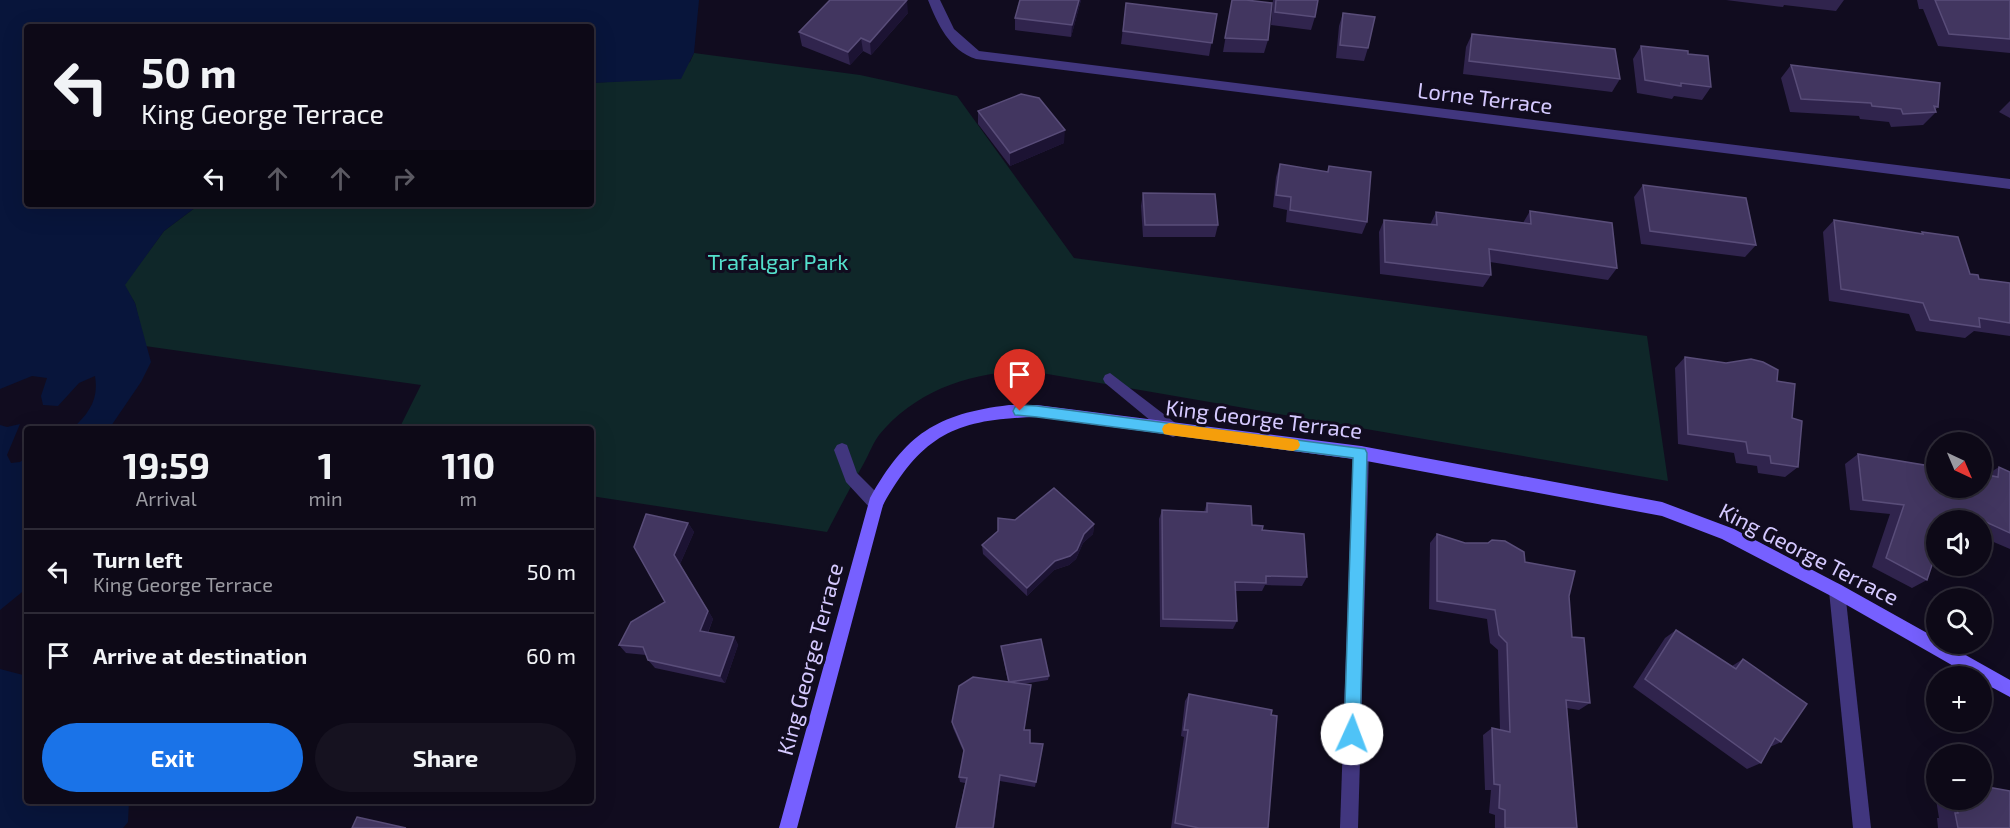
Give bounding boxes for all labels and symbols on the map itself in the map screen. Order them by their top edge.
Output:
street label: Lorne Terrace [1416,76,1554,118]
park label: Trafalgar Park [707,248,849,274]
pin [994,349,1045,411]
street label: King George Terrace [1164,393,1364,443]
north arrow [1926,432,1992,498]
street label: King George Terrace [1715,497,1904,610]
street label: King George Terrace [771,560,847,758]
position arrow [1320,702,1384,766]

